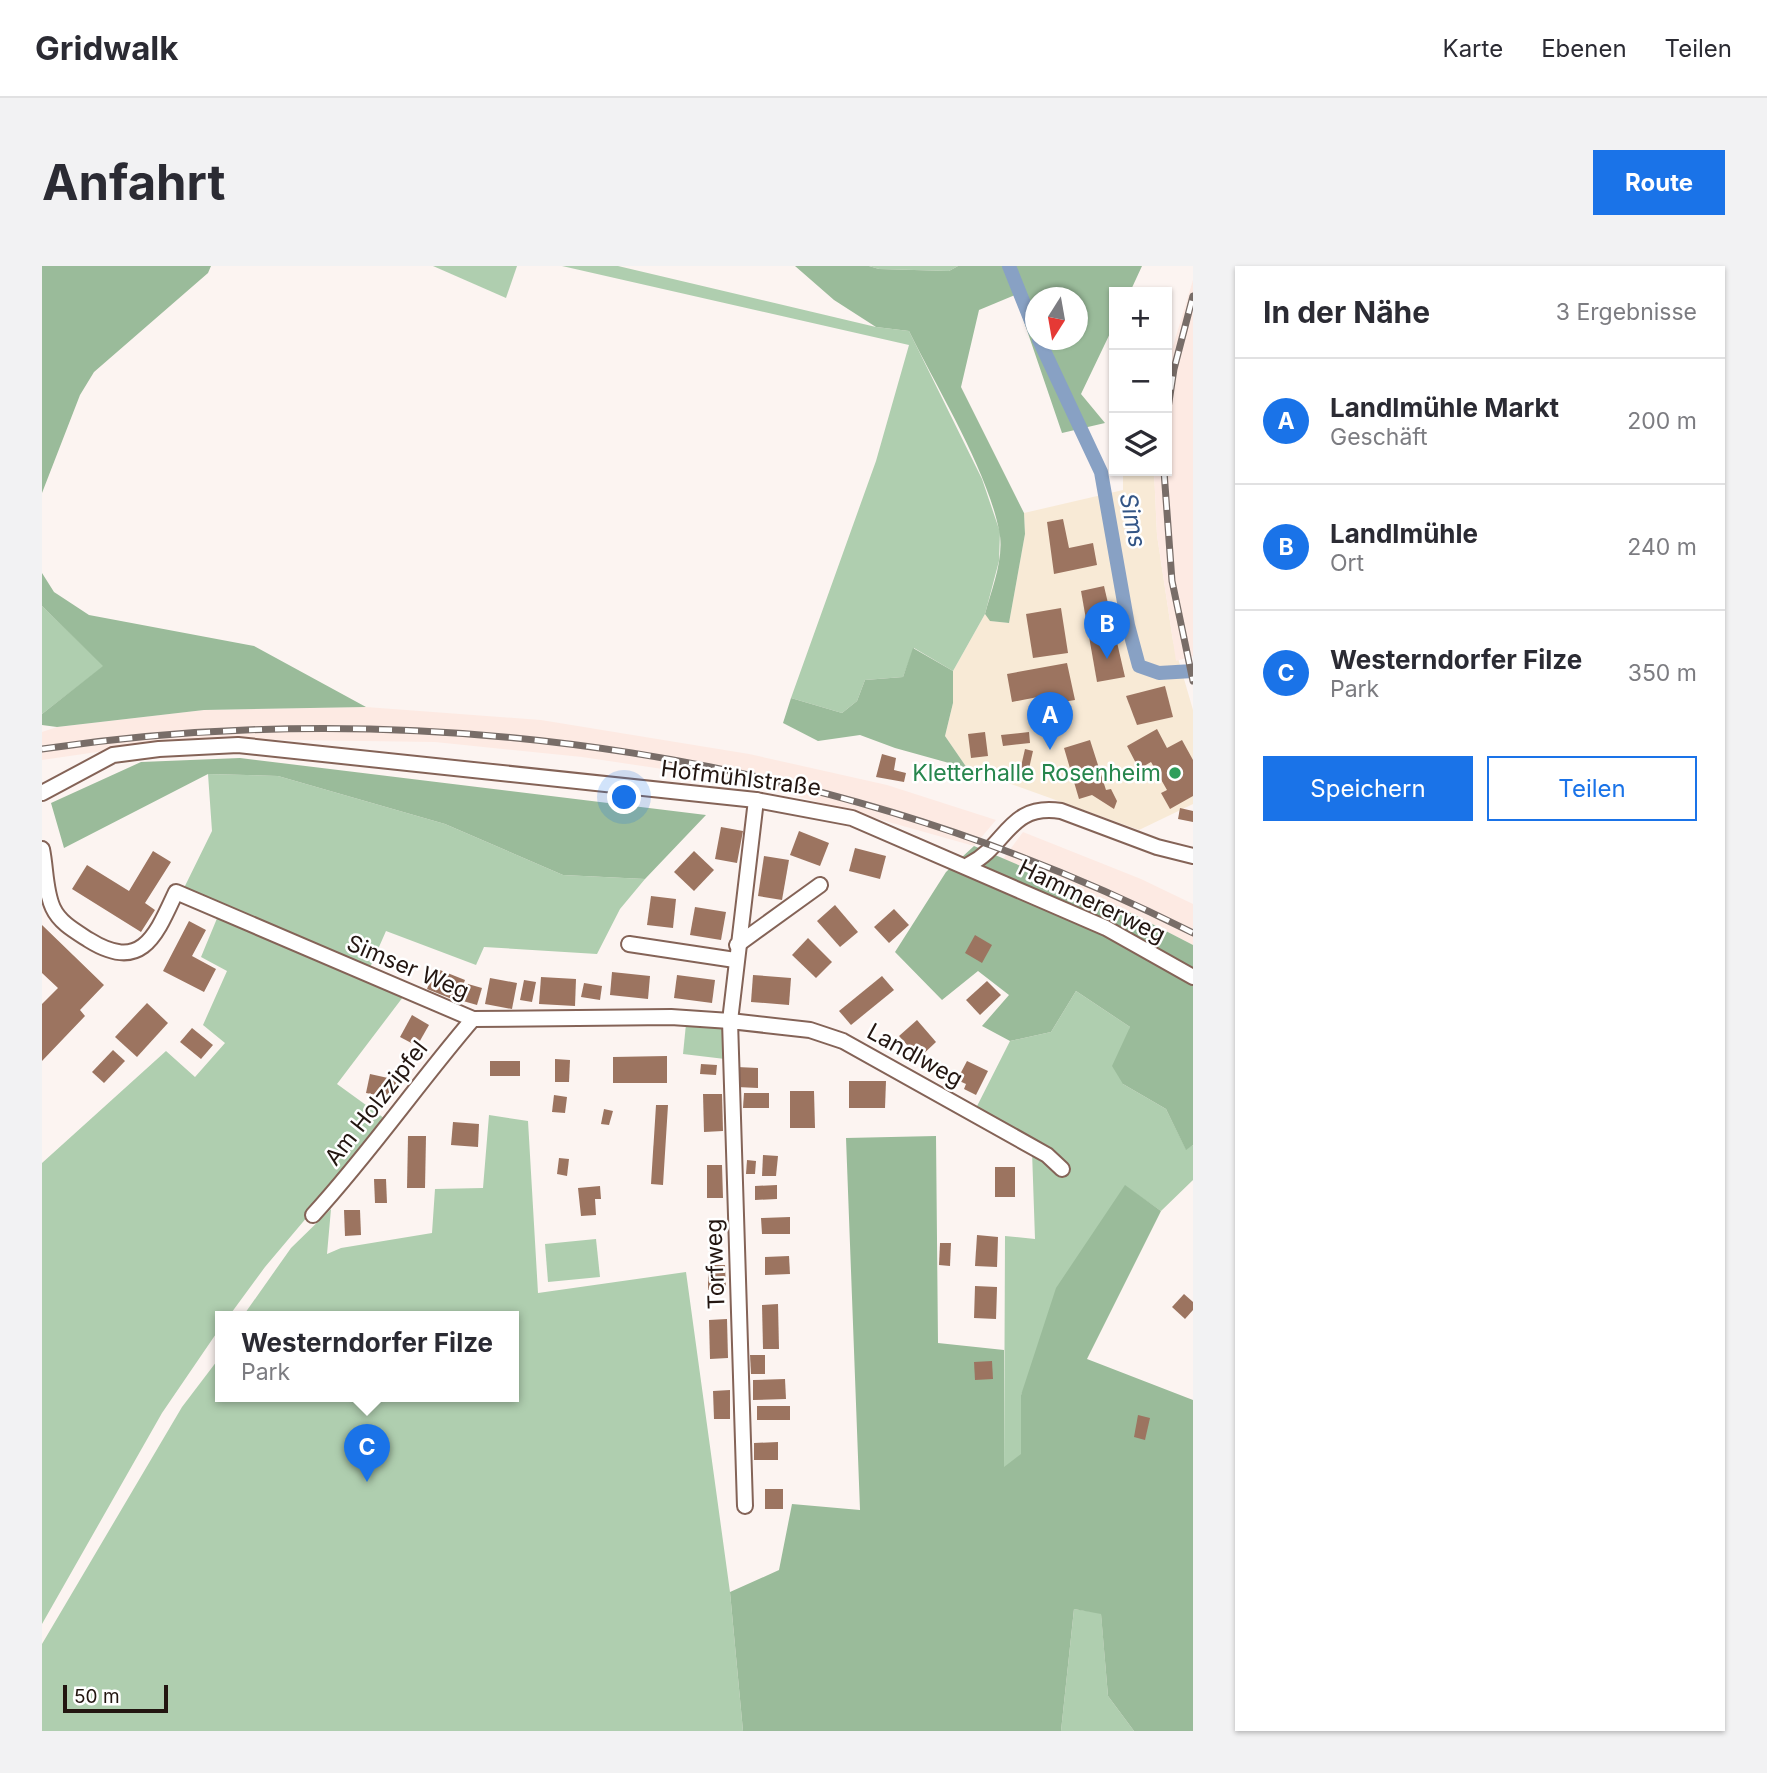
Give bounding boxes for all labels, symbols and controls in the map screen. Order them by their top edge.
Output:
text: Gridwalk [35,28,178,68]
text: Karte [1443,34,1503,63]
text: Ebenen [1541,34,1627,63]
text: Teilen [1665,34,1732,63]
button: Route [1593,150,1725,215]
text: Anfahrt [42,153,225,212]
north arrow [1025,287,1088,350]
map controls [1109,287,1172,476]
button: + [1109,287,1172,350]
text: In der Nähe [1263,294,1430,330]
text: 3 Ergebnisse [1556,298,1697,326]
button: − [1109,350,1172,413]
text: Landlmühle Markt [1330,392,1559,423]
text: A [1277,407,1295,435]
text: 200 m [1627,407,1697,435]
button: layers [1109,413,1172,476]
text: Geschäft [1330,423,1428,451]
water label: Sims [1114,490,1152,550]
text: Landlmühle [1330,518,1478,549]
text: B [1278,533,1294,561]
text: 240 m [1627,533,1697,561]
text: Ort [1330,549,1364,577]
pin: B [1084,601,1130,659]
text: Westerndorfer Filze [1330,644,1582,675]
text: C [1277,659,1295,687]
text: 350 m [1628,659,1697,687]
text: Park [1330,675,1379,703]
pin: A [1027,692,1073,750]
street label: Hofmühlstraße [659,754,823,802]
button: Speichern [1263,756,1473,821]
button: Teilen [1487,756,1697,821]
place label: Kletterhalle Rosenheim [912,759,1161,787]
marker: Kletterhalle Rosenheim [1167,765,1183,781]
your location [607,780,641,814]
street label: Hammererweg [1014,853,1170,949]
street label: Simser Weg [343,929,473,1005]
street label: Landlweg [862,1017,968,1093]
street label: Am Holzzipfel [319,1035,433,1171]
street label: Torfweg [699,1218,731,1310]
popup [215,1311,519,1402]
text: Westerndorfer Filze [241,1327,493,1358]
text: Park [241,1358,290,1386]
pin: C [344,1424,390,1482]
scale bar [63,1682,168,1714]
text: 50 m [74,1685,120,1708]

